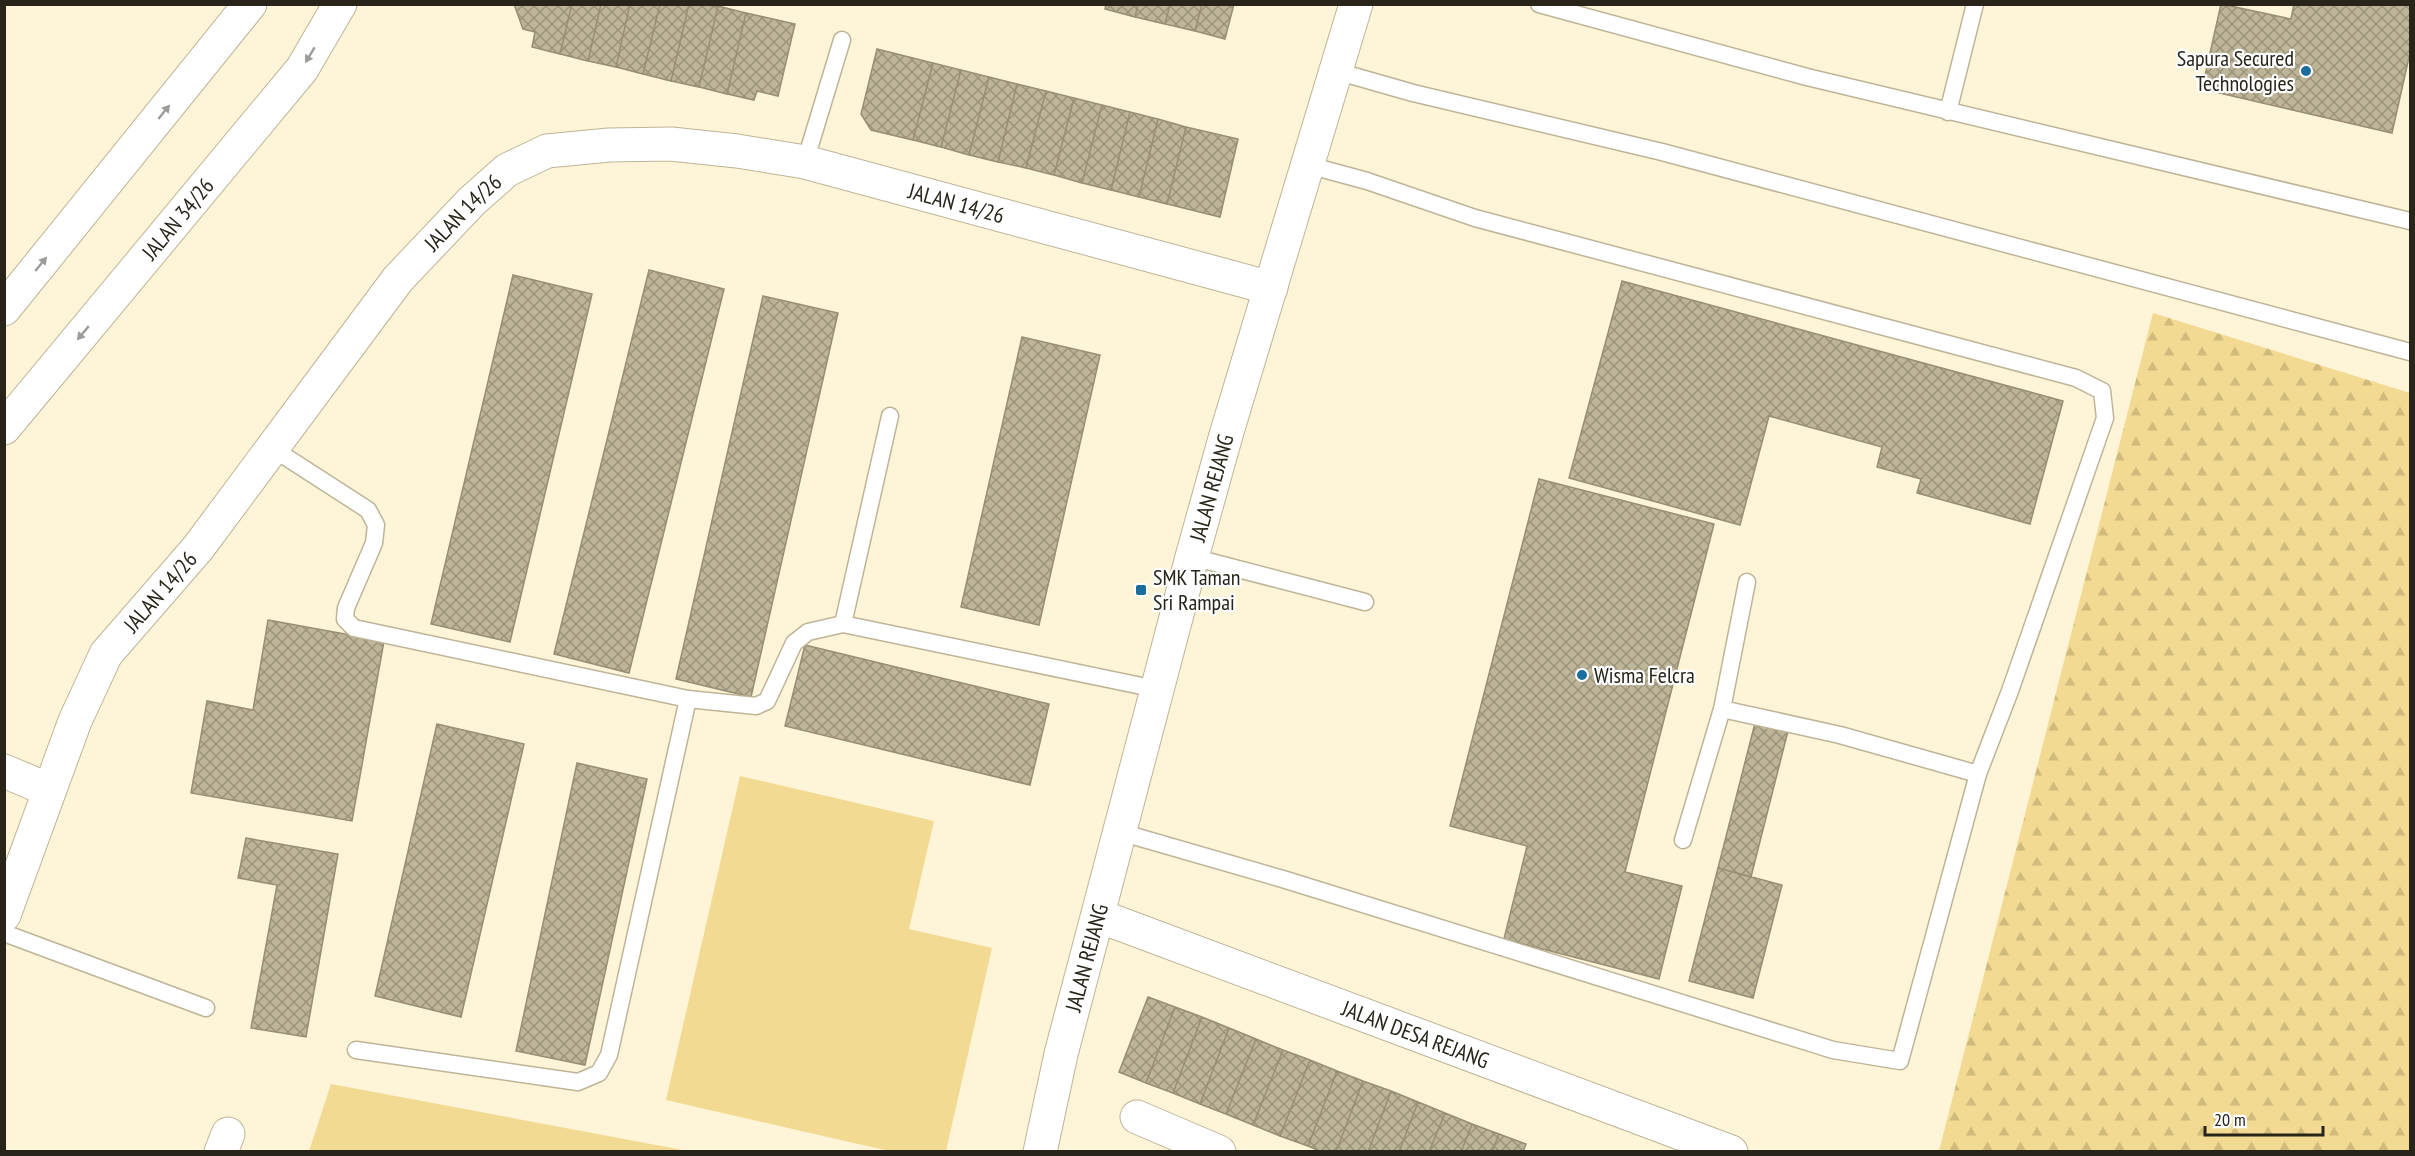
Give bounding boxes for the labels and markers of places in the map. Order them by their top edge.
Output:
place label: Sapura Secured Technologies [2177,44,2294,97]
marker: Sapura Secured Technologies [2299,64,2313,78]
place label: SMK Taman Sri Rampai [1153,563,1240,616]
marker: SMK Taman Sri Rampai [1134,583,1148,597]
place label: Wisma Felcra [1594,661,1695,689]
marker: Wisma Felcra [1575,668,1589,682]

